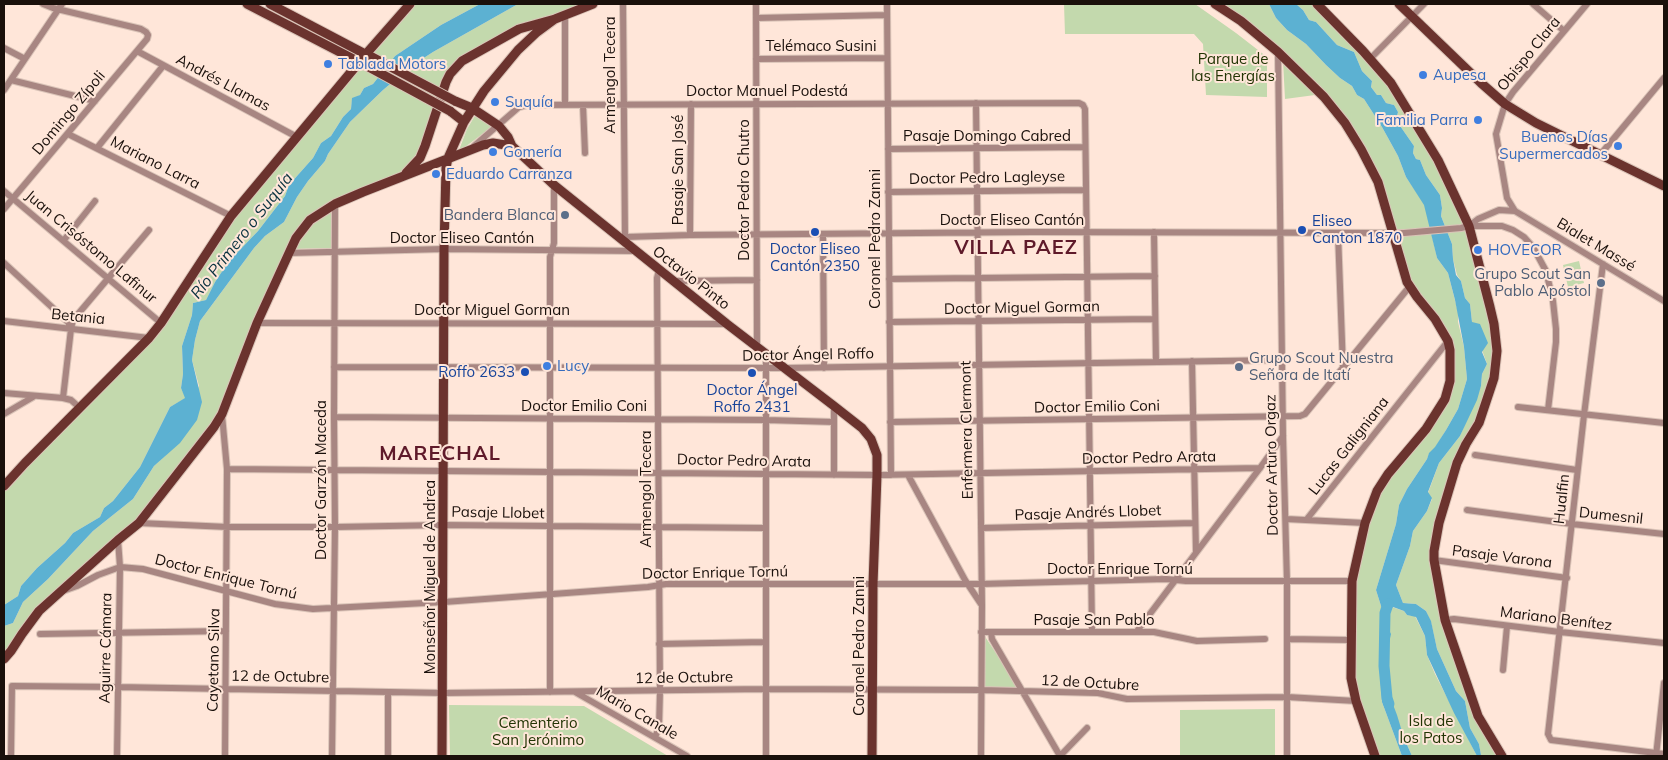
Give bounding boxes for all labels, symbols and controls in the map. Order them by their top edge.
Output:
street label: Obispo Clara [1494,13,1564,95]
street label: Armengol Tecera [601,16,619,134]
street label: Telémaco Susini [765,37,877,55]
park label: Parque de las Energías [1191,50,1275,85]
street label: Andrés Llamas [173,51,273,115]
place label: Tablada Motors [338,55,446,73]
marker: Tablada Motors [322,58,334,70]
place label: Aupesa [1433,66,1486,84]
street label: Domingo Zípoli [29,67,109,159]
marker: Aupesa [1417,69,1429,81]
street label: Doctor Manuel Podestá [686,82,848,100]
place label: Suquía [505,93,553,111]
marker: Suquía [489,96,501,108]
place label: Familia Parra [1376,111,1468,129]
marker: Familia Parra [1472,114,1484,126]
street label: Pasaje San José [669,115,687,225]
street label: Doctor Pedro Chutro [735,119,753,261]
street label: Pasaje Domingo Cabred [903,127,1071,145]
place label: Buenos Días Supermercados [1499,128,1608,163]
street label: Mariano Larra [107,133,203,193]
marker: Buenos Días Supermercados [1612,140,1624,152]
place label: Gomería [503,143,562,161]
marker: Gomería [487,146,499,158]
place label: Eduardo Carranza [446,165,573,183]
marker: Eduardo Carranza [430,168,442,180]
street label: Doctor Pedro Lagleyse [909,168,1065,188]
water label: Río Primero o Suquía [187,169,297,303]
street label: Coronel Pedro Zanni [866,169,884,309]
street label: Juan Crisóstomo Lafinur [22,187,160,307]
place label: Bandera Blanca [444,206,555,224]
marker: Bandera Blanca [559,209,571,221]
street label: Doctor Eliseo Cantón [940,211,1084,229]
place label: Eliseo Canton 1870 [1312,212,1402,247]
street label: Bialet Massé [1553,214,1639,276]
marker: Eliseo Canton 1870 [1296,224,1308,236]
marker: Doctor Eliseo Cantón 2350 [809,226,821,238]
street label: Doctor Eliseo Cantón [390,229,534,247]
district label: VILLA PAEZ [953,236,1079,260]
place label: Doctor Eliseo Cantón 2350 [770,240,860,275]
place label: HOVECOR [1488,241,1562,259]
street label: Octavio Pinto [649,242,733,314]
marker: HOVECOR [1472,244,1484,256]
place label: Grupo Scout San Pablo Apóstol [1474,265,1591,300]
marker: Grupo Scout San Pablo Apóstol [1595,277,1607,289]
street label: Doctor Miguel Gorman [944,298,1100,318]
street label: Doctor Miguel Gorman [414,301,570,319]
street label: Betania [50,305,106,329]
street label: Doctor Ángel Roffo [742,345,874,365]
place label: Grupo Scout Nuestra Señora de Itatí [1249,349,1394,384]
place label: Lucy [557,357,589,375]
marker: Lucy [541,360,553,372]
street label: Enfermera Clermont [957,360,977,500]
marker: Grupo Scout Nuestra Señora de Itatí [1233,361,1245,373]
place label: Roffo 2633 [438,363,515,381]
marker: Roffo 2633 [519,366,531,378]
marker: Doctor Ángel Roffo 2431 [746,367,758,379]
place label: Doctor Ángel Roffo 2431 [707,381,797,416]
street label: Lucas Galigniana [1305,393,1393,499]
street label: Doctor Arturo Orgaz [1262,394,1282,536]
street label: Doctor Emilio Coni [521,397,647,415]
street label: Doctor Emilio Coni [1034,397,1160,417]
street label: Doctor Garzón Maceda [312,400,330,560]
street label: Armengol Tecera [637,430,655,548]
district label: MARECHAL [378,442,502,466]
street label: Doctor Pedro Arata [1082,448,1216,468]
street label: Doctor Pedro Arata [677,451,811,471]
street label: Hualfin [1550,473,1574,525]
street label: Monseñor Miguel de Andrea [421,480,439,674]
street label: Pasaje Andrés Llobet [1014,501,1162,525]
street label: Pasaje Llobet [451,503,545,523]
street label: Dumesnil [1578,504,1644,528]
street label: Pasaje Varona [1451,542,1553,572]
street label: Doctor Enrique Tornú [153,551,299,603]
street label: Doctor Enrique Tornú [1047,560,1193,578]
street label: Doctor Enrique Tornú [642,563,788,583]
street label: Coronel Pedro Zanni [850,576,868,716]
street label: Aguirre Cámara [96,592,116,704]
street label: Mariano Benítez [1499,603,1613,635]
street label: Cayetano Silva [204,608,224,712]
street label: Pasaje San Pablo [1033,611,1155,629]
street label: 12 de Octubre [231,667,329,687]
street label: 12 de Octubre [635,668,733,688]
street label: 12 de Octubre [1040,671,1140,695]
street label: Mario Canale [593,682,681,744]
park label: Isla de los Patos [1399,712,1463,747]
park label: Cementerio San Jerónimo [492,714,584,749]

